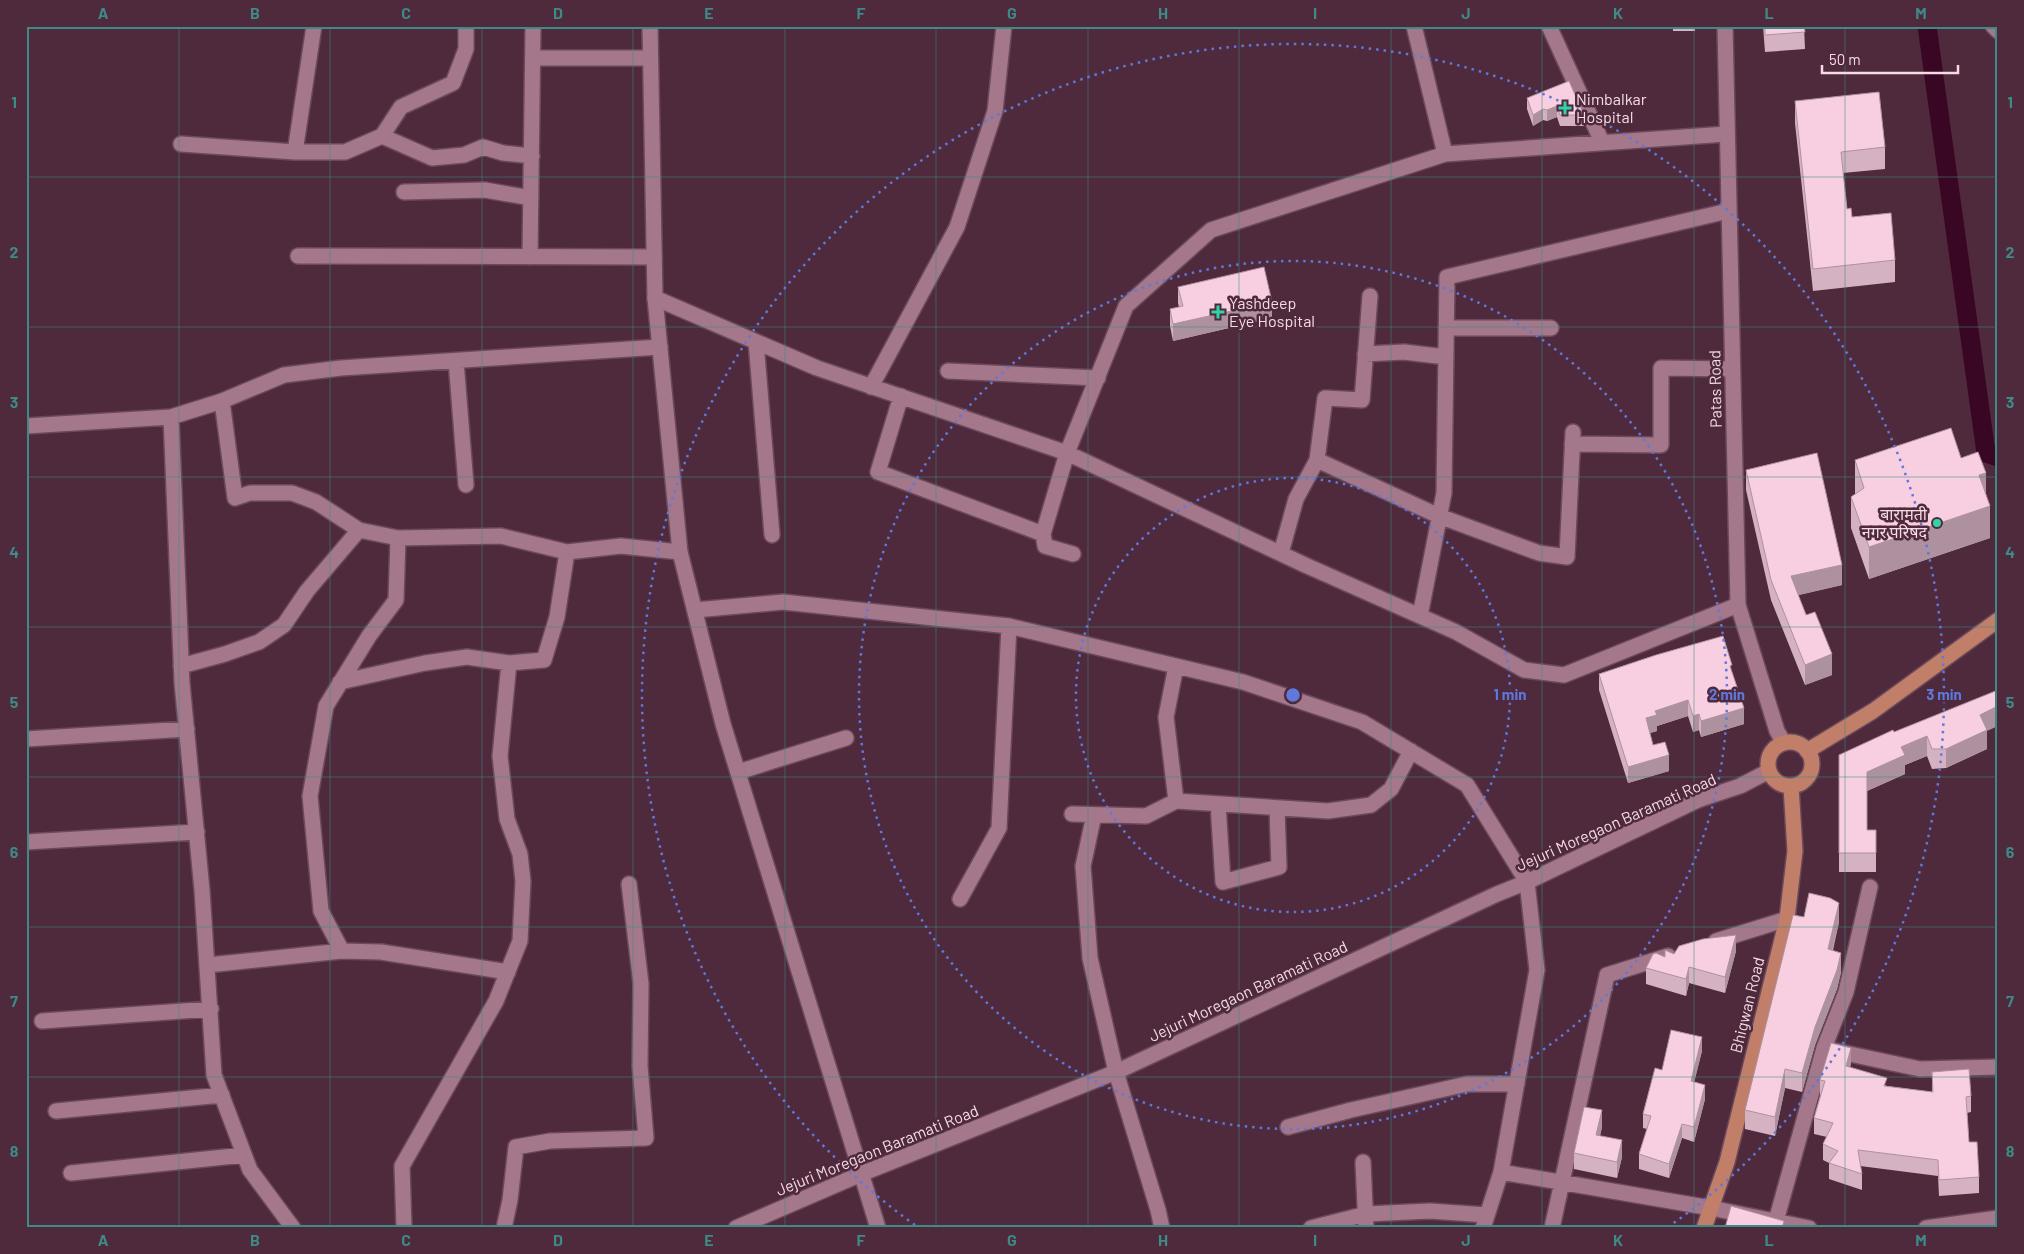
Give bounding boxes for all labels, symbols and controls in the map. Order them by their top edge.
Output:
text: A [98,3,109,22]
text: B [250,3,260,22]
text: C [401,3,411,22]
text: D [553,3,563,22]
text: E [704,3,714,22]
text: F [857,3,866,22]
text: G [1007,3,1017,22]
text: H [1158,3,1168,22]
text: I [1313,3,1317,22]
text: J [1461,3,1471,22]
text: K [1613,3,1623,22]
text: L [1764,3,1774,22]
text: M [1915,3,1927,22]
scale bar [1822,42,1958,74]
text: 50 m [1829,50,1861,68]
place label: Nimbalkar Hospital [1576,89,1647,126]
text: 1 [11,92,17,111]
text: 1 [2007,92,2013,111]
marker: Nimbalkar Hospital [1558,101,1572,115]
text: 2 [10,242,19,261]
text: 2 [2006,242,2015,261]
place label: Yashdeep Eye Hospital [1229,293,1315,330]
marker: Yashdeep Eye Hospital [1211,305,1225,319]
street label: Patas Road [1704,350,1725,428]
text: 3 [10,392,18,411]
text: 3 [2006,392,2014,411]
place label: बारामती नगर परिषद [1862,504,1928,541]
marker: बारामती नगर परिषद [1931,517,1943,529]
text: 4 [9,542,19,561]
text: 4 [2005,542,2015,561]
text: 1 min [1494,685,1526,703]
text: 2 min [1709,685,1745,703]
text: 3 min [1926,685,1962,703]
centre of rings [1284,686,1302,704]
text: 5 [10,692,19,711]
text: 5 [2006,692,2015,711]
street label: Jejuri Moregaon Baramati Road [1513,769,1719,874]
text: 6 [10,842,19,861]
text: 6 [2006,842,2015,861]
street label: Jejuri Moregaon Baramati Road [1145,936,1350,1045]
street label: Bhigwan Road [1725,955,1768,1055]
text: 7 [10,991,18,1010]
text: 7 [2006,991,2014,1010]
street label: Jejuri Moregaon Baramati Road [773,1100,981,1199]
text: 8 [10,1141,19,1160]
text: 8 [2006,1141,2015,1160]
text: A [98,1230,109,1249]
text: B [250,1230,260,1249]
text: C [401,1230,411,1249]
text: D [553,1230,563,1249]
text: E [704,1230,714,1249]
text: F [857,1230,866,1249]
text: G [1007,1230,1017,1249]
text: H [1158,1230,1168,1249]
text: I [1313,1230,1317,1249]
text: J [1461,1230,1471,1249]
text: K [1613,1230,1623,1249]
text: L [1764,1230,1774,1249]
text: M [1915,1230,1927,1249]

